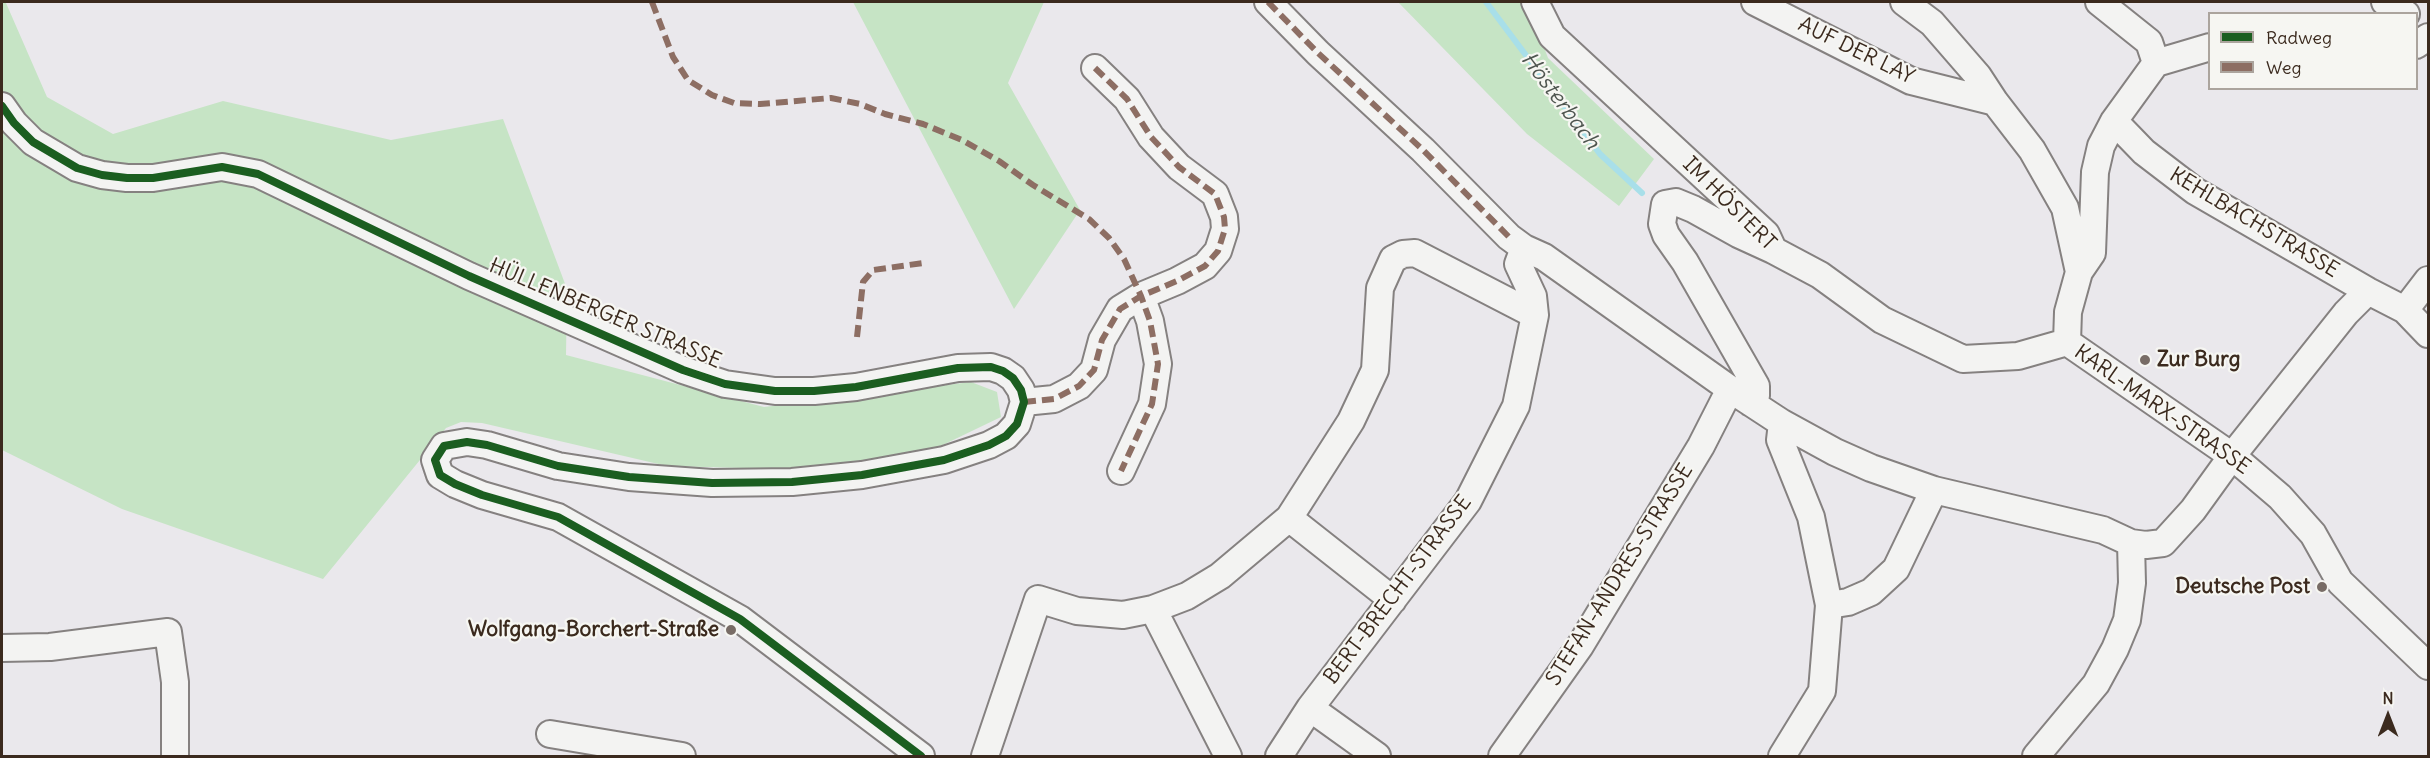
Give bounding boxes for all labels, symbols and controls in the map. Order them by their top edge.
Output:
street label: AUF DER LAY [1794,12,1918,90]
legend [2208,12,2418,90]
text: Radweg [2266,26,2332,49]
water label: Hösterbach [1515,47,1605,155]
text: Weg [2266,56,2301,79]
street label: IM HÖSTERT [1677,152,1781,256]
street label: KEHLBACHSTRASSE [2165,163,2343,283]
street label: HÜLLENBERGER STRASSE [485,254,725,374]
street label: KARL-MARX-STRASSE [2069,340,2255,480]
place label: Zur Burg [2157,347,2240,373]
marker: Zur Burg [2138,353,2152,367]
street label: STEFAN-ANDRES-STRASSE [1541,460,1699,690]
street label: BERT-BRECHT-STRASSE [1319,491,1477,689]
place label: Deutsche Post [2175,574,2310,600]
marker: Deutsche Post [2315,580,2329,594]
place label: Wolfgang-Borchert-Straße [468,617,719,643]
marker: Wolfgang-Borchert-Straße [724,623,738,637]
north arrow [2358,686,2418,746]
text: N [2382,688,2394,708]

